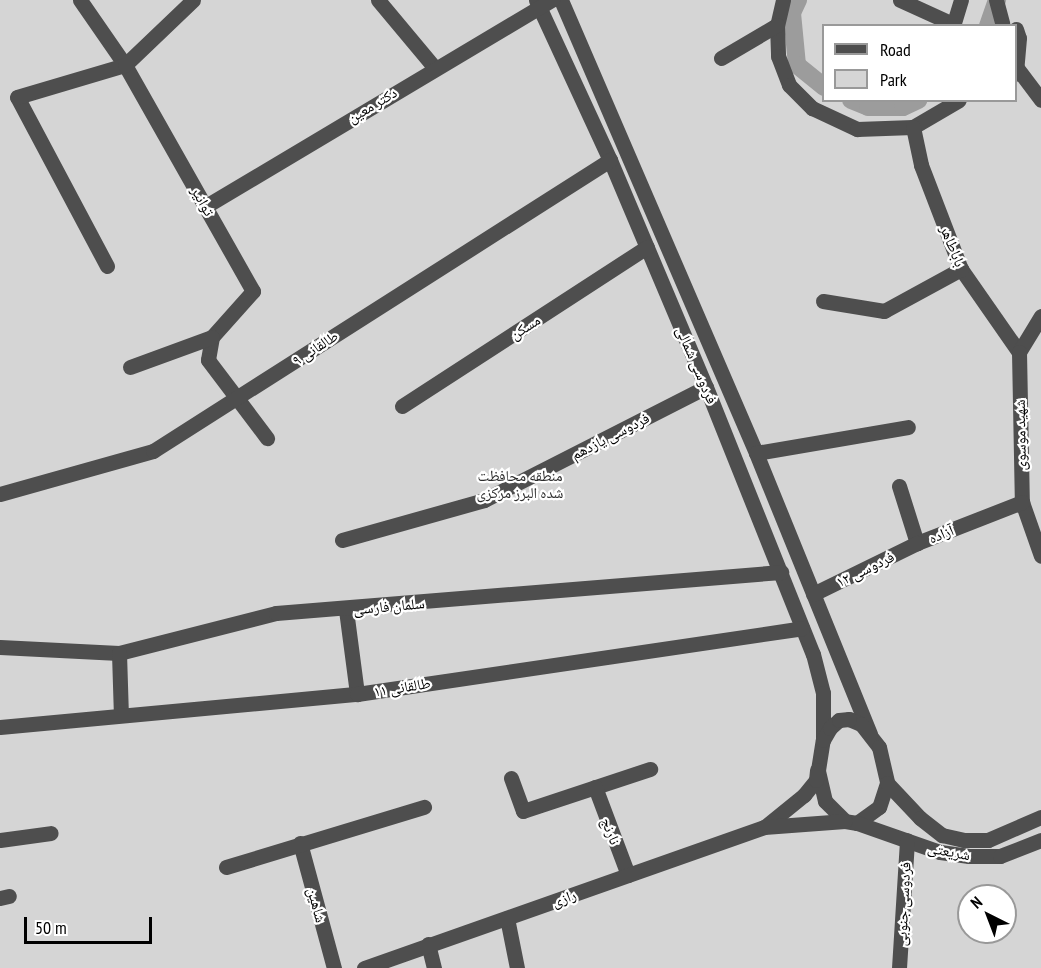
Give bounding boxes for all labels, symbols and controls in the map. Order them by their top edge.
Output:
legend [822,24,1017,102]
text: Road [880,38,911,61]
text: Park [880,68,907,91]
street label: دکتر معین [344,83,400,127]
street label: توانیر [188,183,218,219]
street label: باباطاهر [937,223,969,269]
street label: مسکن [506,311,544,343]
street label: فردوسی شمالی [673,324,721,406]
street label: طالقانی ۹ [289,327,341,369]
street label: شهید موسوی [1010,399,1030,471]
street label: فردوسی یازدهم [568,409,652,463]
park label: منطقه محافظت شده البرز مرکزی [477,466,563,501]
street label: آزاده [926,521,956,547]
street label: فردوسی ۱۲ [833,547,897,591]
street label: سلمان فارسی [353,594,425,618]
street label: طالقانی ۱۱ [372,674,432,700]
street label: نارنج [598,815,624,847]
street label: شریعتی [926,838,972,864]
street label: فردوسی جنوبی [892,861,914,947]
north arrow [957,884,1017,944]
street label: رازی [549,885,579,911]
street label: شاهین [304,886,330,924]
text: N [966,892,986,912]
scale bar [27,905,154,943]
text: 50 m [35,916,67,939]

